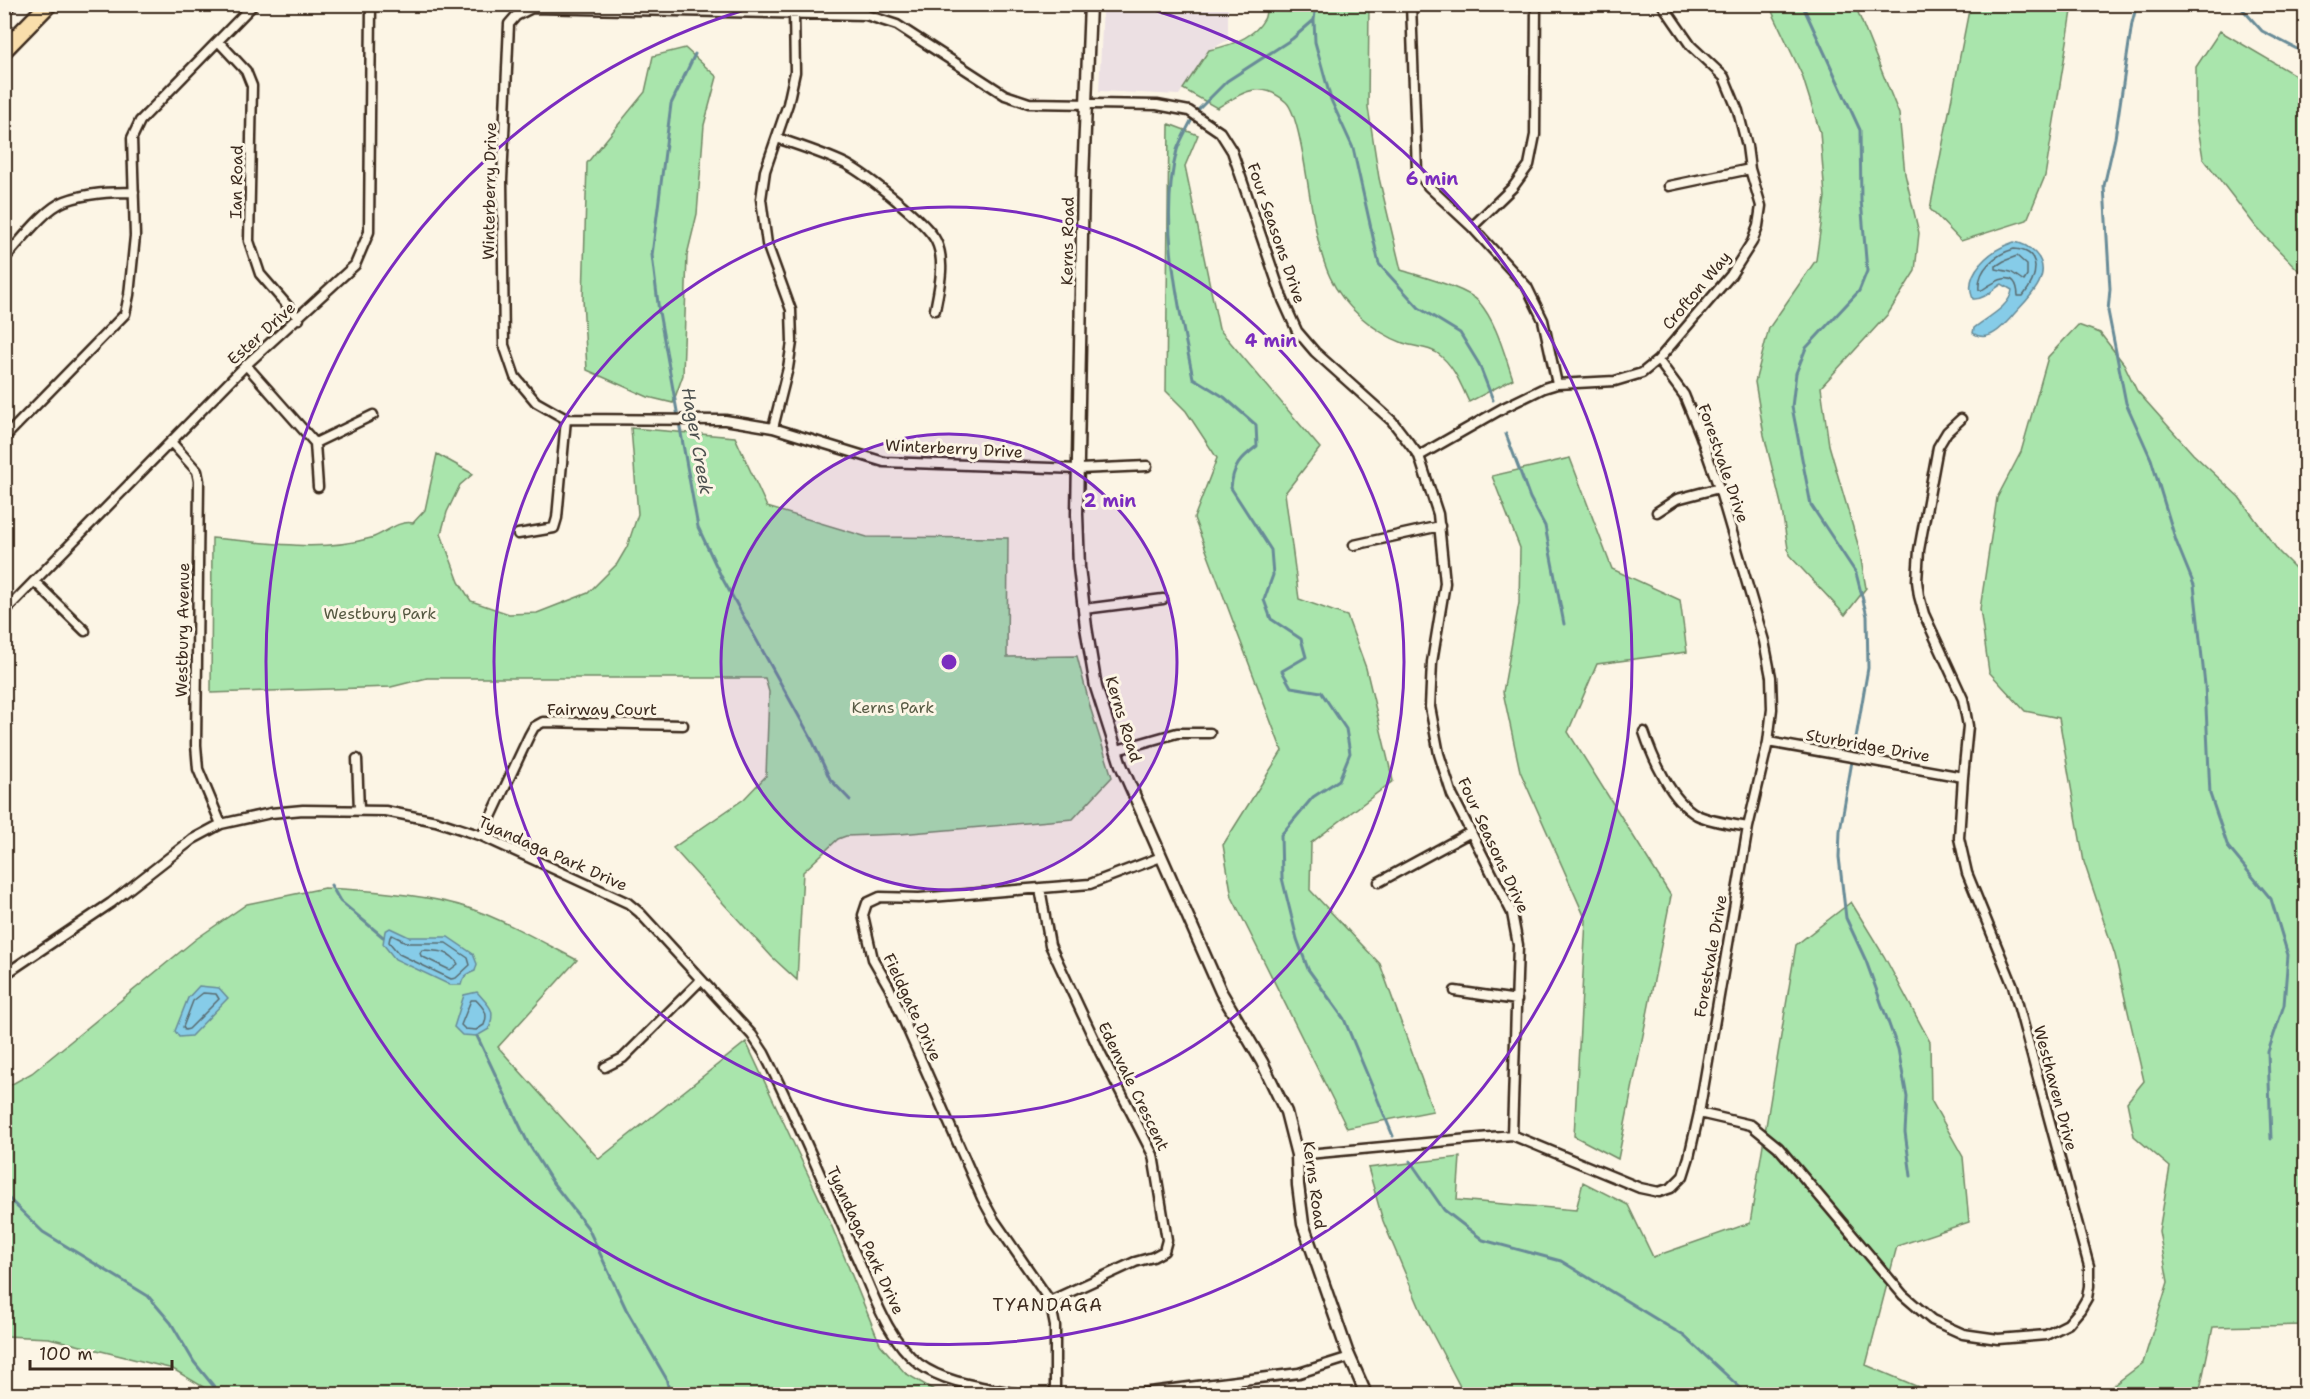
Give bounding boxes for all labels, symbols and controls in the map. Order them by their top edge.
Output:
street label: Winterberry Drive [478,122,501,260]
street label: Ian Road [225,145,248,219]
street label: Four Seasons Drive [1243,160,1310,306]
text: 6 min [1406,167,1458,191]
street label: Kerns Road [1056,196,1079,286]
street label: Crofton Way [1657,247,1735,334]
street label: Ester Drive [223,297,300,370]
text: 4 min [1245,329,1297,353]
water label: Hager Creek [676,385,718,497]
street label: Forestvale Drive [1693,401,1754,525]
street label: Winterberry Drive [885,434,1023,463]
text: 2 min [1084,489,1136,513]
street label: Westbury Avenue [171,562,194,698]
park label: Westbury Park [324,603,436,624]
centre of rings [939,652,959,672]
street label: Kerns Road [1101,674,1147,765]
park label: Kerns Park [852,697,934,718]
street label: Fairway Court [547,699,657,720]
street label: Sturbridge Drive [1804,724,1932,767]
street label: Four Seasons Drive [1453,774,1534,916]
street label: Tyandaga Park Drive [475,811,631,896]
street label: Forestvale Drive [1689,893,1732,1019]
street label: Fieldgate Drive [878,950,947,1064]
street label: Edenvale Crescent [1093,1018,1174,1154]
street label: Westhaven Drive [2029,1023,2082,1153]
street label: Kerns Road [1298,1140,1331,1230]
street label: Tyandaga Park Drive [822,1163,909,1318]
district label: TYANDAGA [992,1293,1104,1317]
scale bar [30,1333,172,1371]
text: 100 m [39,1342,93,1366]

